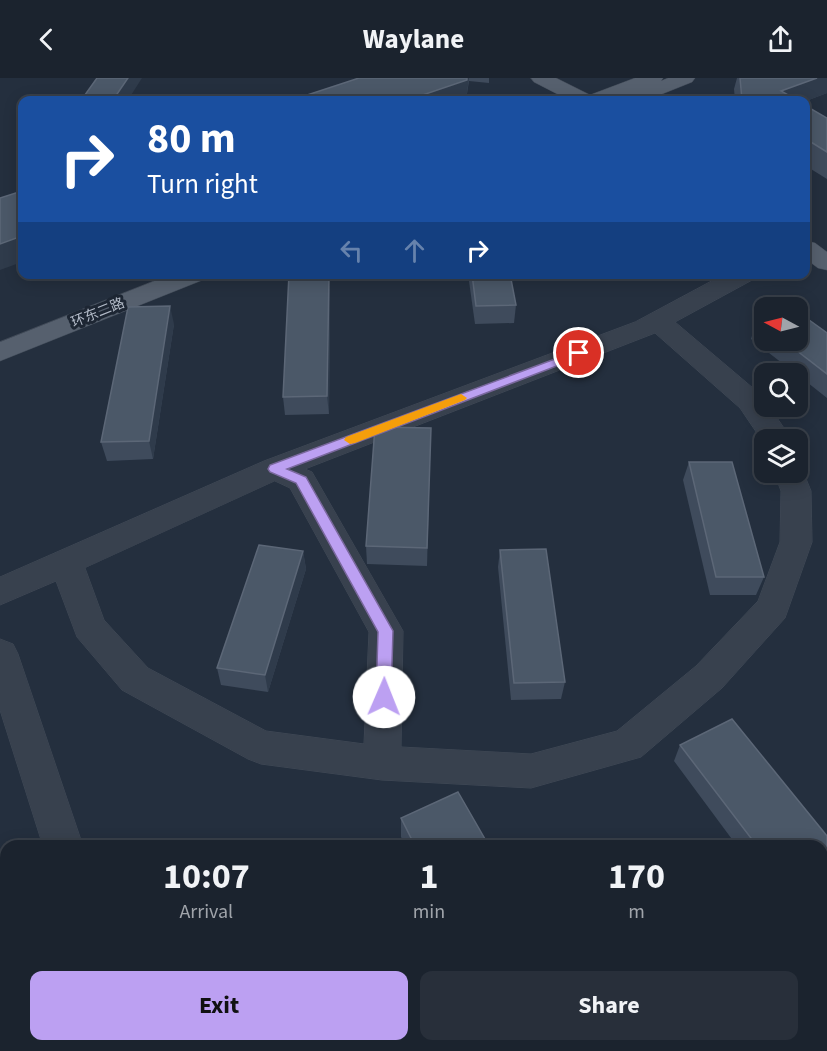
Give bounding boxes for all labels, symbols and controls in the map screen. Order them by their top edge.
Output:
text: Waylane [363,20,464,59]
icon: back [30,23,63,56]
icon: share [764,23,797,56]
text: 80 m [147,109,236,169]
icon: right [48,120,126,198]
text: Turn right [147,165,258,204]
icon: left [335,234,368,267]
icon: ahead [398,234,431,267]
icon: right [461,234,494,267]
street label: 环东二路 [68,293,128,333]
north arrow [754,297,808,351]
map controls [754,297,808,483]
pin [553,327,604,378]
icon: arrive [562,336,595,369]
button: search [754,363,808,417]
button: layers [754,429,808,483]
position arrow [352,665,416,729]
text: 10:07 [163,851,250,902]
text: 1 [419,851,438,902]
text: 170 [608,851,665,902]
text: Arrival [179,898,233,926]
text: min [413,898,445,926]
text: m [628,898,645,926]
button: Exit [30,971,408,1040]
button: Share [420,971,798,1040]

